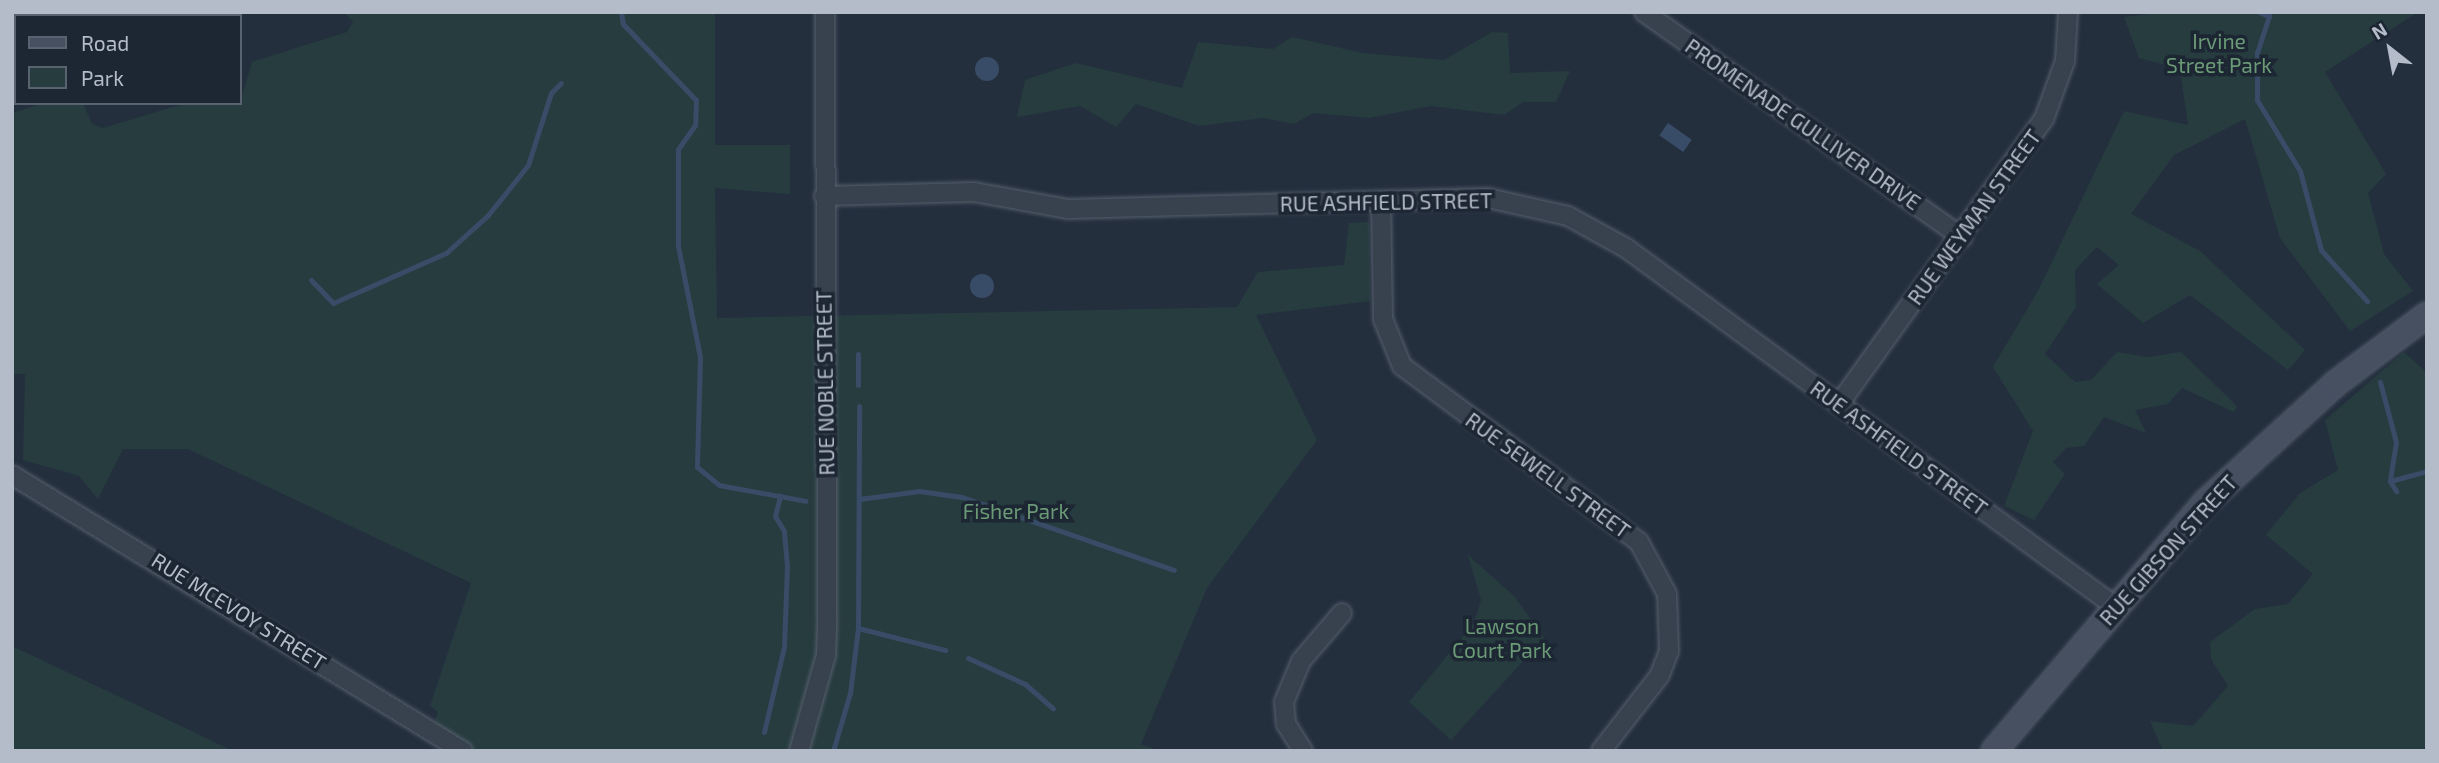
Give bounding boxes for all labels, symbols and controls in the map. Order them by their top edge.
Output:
legend [14,14,242,105]
north arrow [2355,14,2425,84]
text: N [2367,17,2391,44]
park label: Irvine Street Park [2166,28,2272,78]
text: Road [81,30,129,55]
street label: PROMENADE GULLIVER DRIVE [1681,33,1925,215]
text: Park [81,65,124,90]
street label: RUE WEYMAN STREET [1902,124,2046,310]
street label: RUE ASHFIELD STREET [1279,188,1493,216]
street label: RUE NOBLE STREET [811,290,839,476]
street label: RUE ASHFIELD STREET [1805,375,1993,521]
street label: RUE SEWELL STREET [1461,407,1635,543]
street label: RUE GIBSON STREET [2094,470,2242,630]
park label: Fisher Park [963,498,1069,524]
street label: RUE MCEVOY STREET [147,547,331,675]
park label: Lawson Court Park [1452,613,1552,663]

